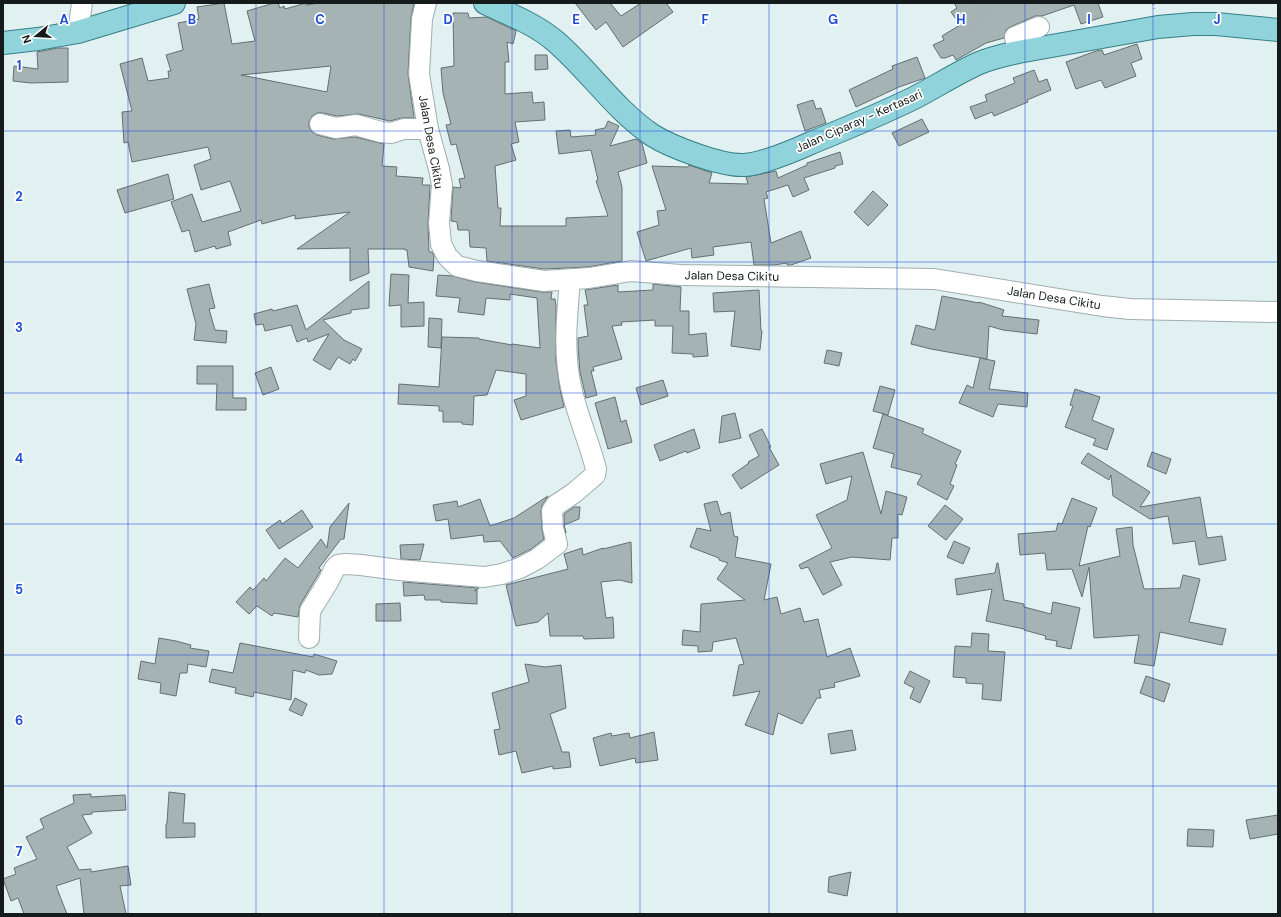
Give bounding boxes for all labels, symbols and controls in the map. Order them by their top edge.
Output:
text: A [59,11,69,28]
text: B [188,11,196,28]
text: C [315,11,325,28]
text: D [443,11,453,28]
text: E [572,11,580,28]
text: F [701,11,709,28]
text: G [828,11,838,28]
text: H [956,11,966,28]
text: I [1087,11,1091,28]
text: J [1213,11,1221,28]
north arrow [16,16,56,56]
text: N [19,33,34,45]
text: 1 [17,57,21,74]
street label: Jalan Ciparay - Kertasari [793,86,925,156]
street label: Jalan Desa Cikitu [415,94,447,190]
text: 2 [15,188,23,205]
street label: Jalan Desa Cikitu [685,267,780,285]
street label: Jalan Desa Cikitu [1006,283,1102,313]
text: 3 [15,319,23,336]
text: 4 [15,450,23,467]
text: 5 [15,581,23,598]
text: 6 [15,712,23,729]
text: 7 [16,843,23,860]

